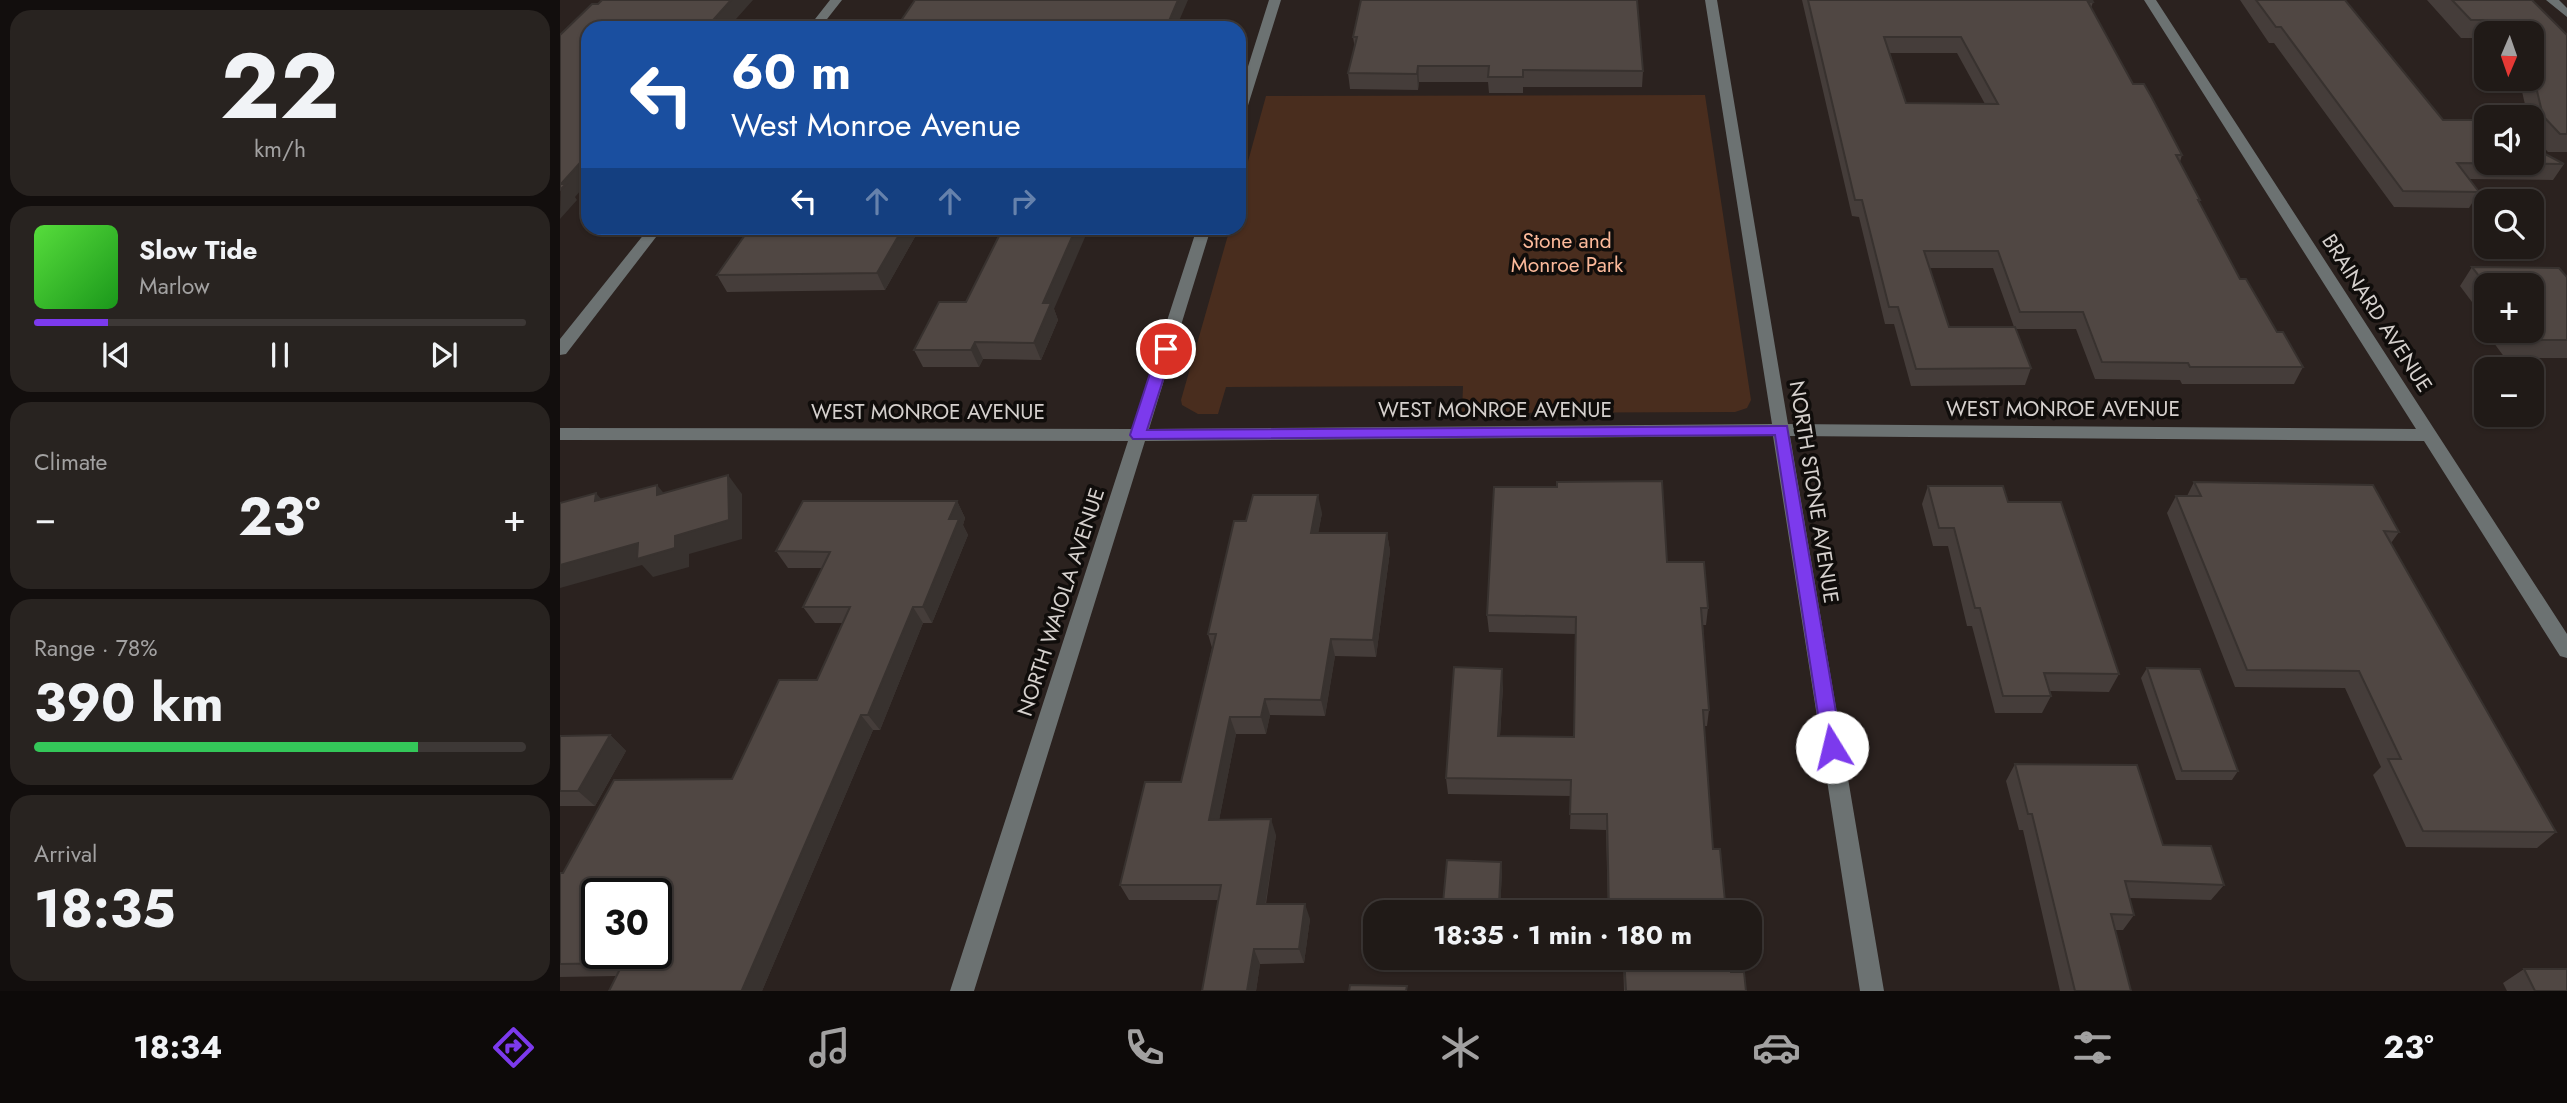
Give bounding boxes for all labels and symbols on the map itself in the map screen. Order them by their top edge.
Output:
north arrow [2474,21,2544,91]
park label: Stone and Monroe Park [1511,226,1624,280]
street label: BRAINARD AVENUE [2315,228,2439,398]
pin [1136,319,1196,379]
street label: NORTH STONE AVENUE [1782,379,1846,605]
street label: WEST MONROE AVENUE [1946,394,2180,424]
street label: WEST MONROE AVENUE [1378,395,1612,425]
street label: WEST MONROE AVENUE [811,397,1045,427]
street label: NORTH WAIOLA AVENUE [1010,484,1112,720]
position arrow [1795,710,1869,784]
speed limit sign: 30 [581,878,672,969]

